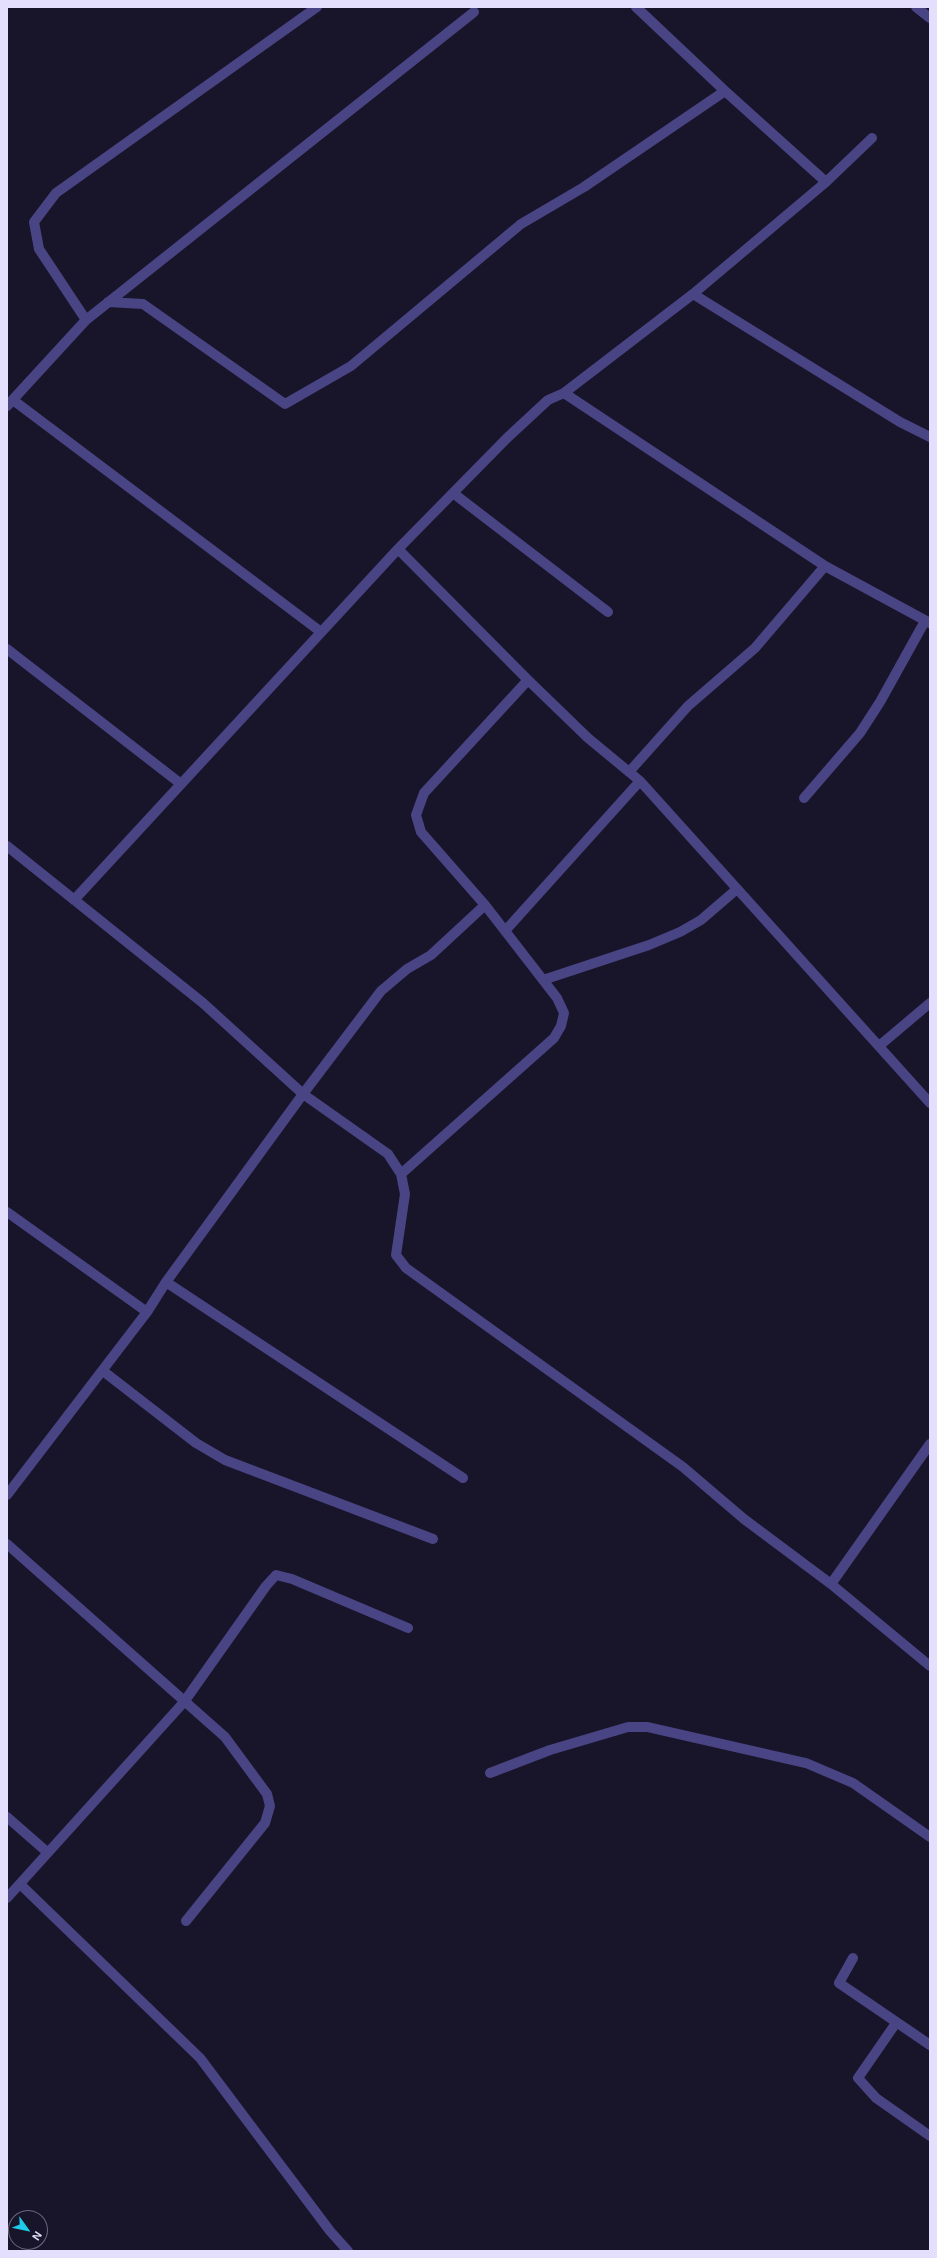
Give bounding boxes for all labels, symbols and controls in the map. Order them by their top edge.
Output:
north arrow [8,2210,48,2250]
text: N [30,2229,44,2243]

